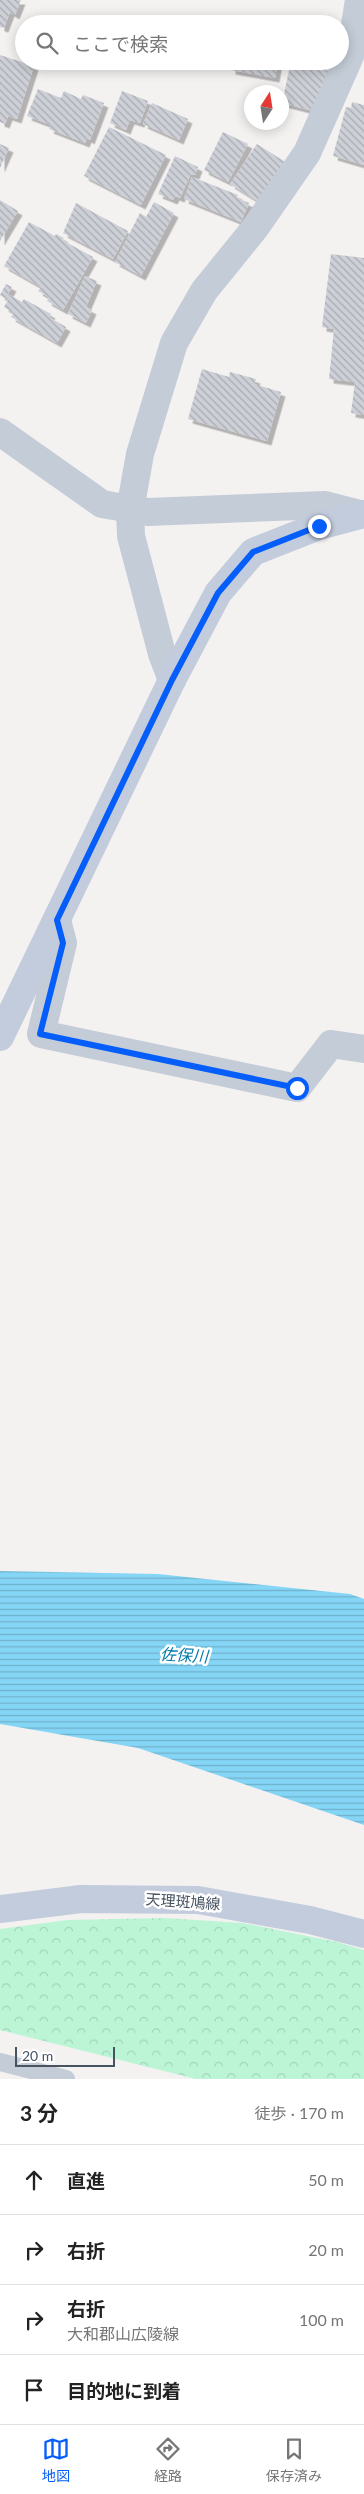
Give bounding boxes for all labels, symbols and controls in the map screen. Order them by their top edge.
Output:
search box [15,15,349,70]
icon: search [33,29,61,57]
text: ここで検索 [73,32,168,55]
north arrow [244,85,289,130]
route end [308,515,331,538]
route start [286,1077,309,1100]
water label: 佐保川 [160,1644,210,1665]
street label: 天理斑鳩線 [145,1889,221,1913]
scale bar [15,2044,115,2067]
text: 20 m [22,2047,53,2064]
text: 3 分 [20,2100,58,2125]
text: 徒歩 · 170 m [255,2103,344,2122]
icon: ahead [20,2166,48,2194]
text: 直進 [67,2169,105,2192]
text: 50 m [308,2170,344,2189]
icon: right [20,2236,48,2264]
text: 右折 [67,2239,105,2262]
text: 20 m [308,2240,344,2259]
text: 右折 [67,2297,105,2320]
icon: right [20,2306,48,2334]
text: 100 m [299,2310,344,2329]
text: 大和郡山広陵線 [67,2324,179,2343]
icon: arrive [20,2376,48,2404]
text: 目的地に到着 [67,2379,181,2402]
tab: 地図 [42,2435,70,2485]
tab: 経路 [154,2435,182,2485]
tab: 保存済み [266,2435,322,2485]

